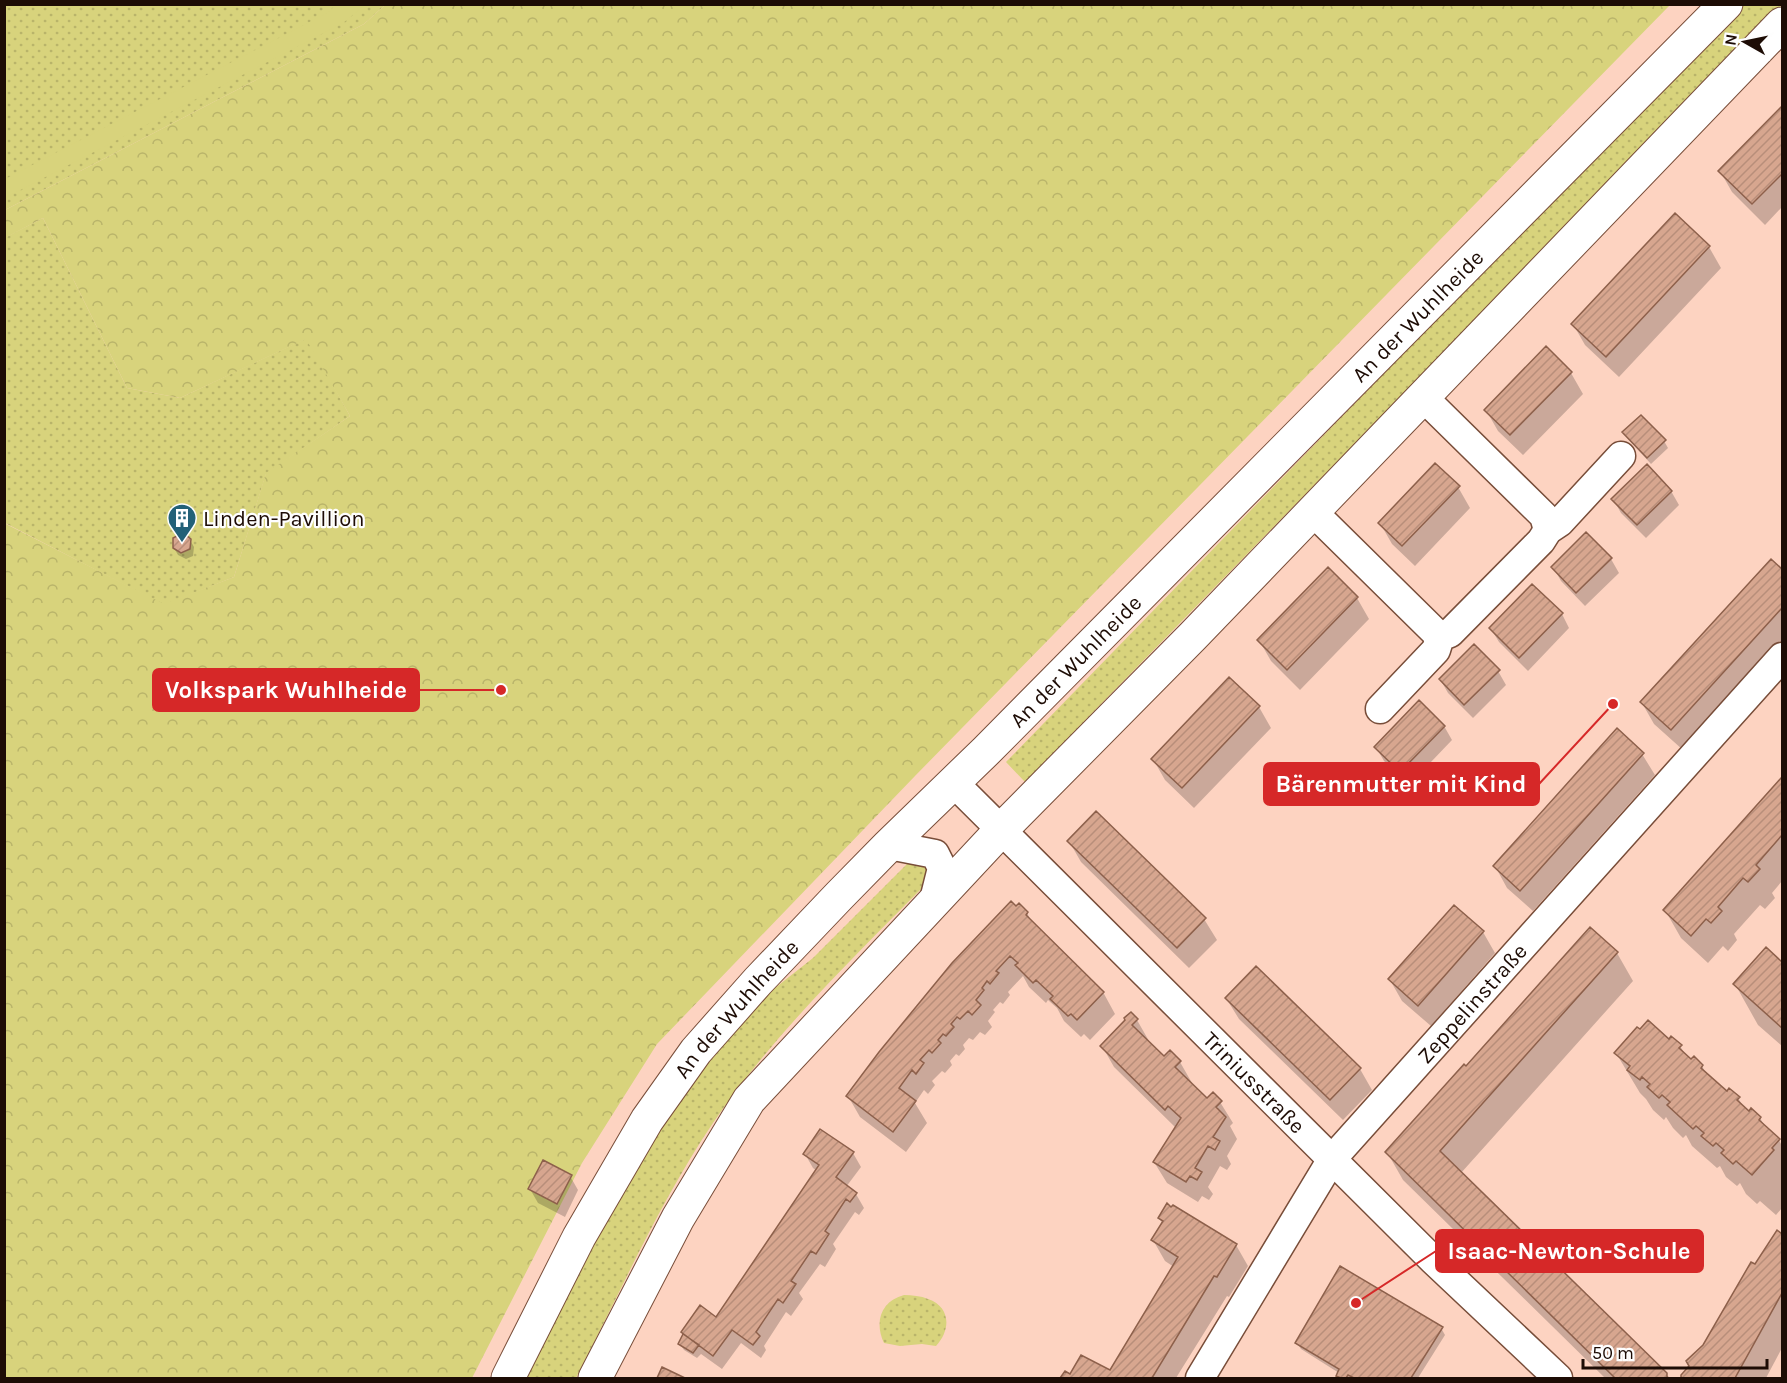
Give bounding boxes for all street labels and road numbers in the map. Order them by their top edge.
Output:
street label: An der Wuhlheide [1347,245,1489,388]
street label: An der Wuhlheide [1005,590,1147,733]
street label: An der Wuhlheide [669,935,804,1083]
street label: Zeppelinstraße [1412,939,1533,1069]
street label: Triniusstraße [1197,1027,1310,1139]

